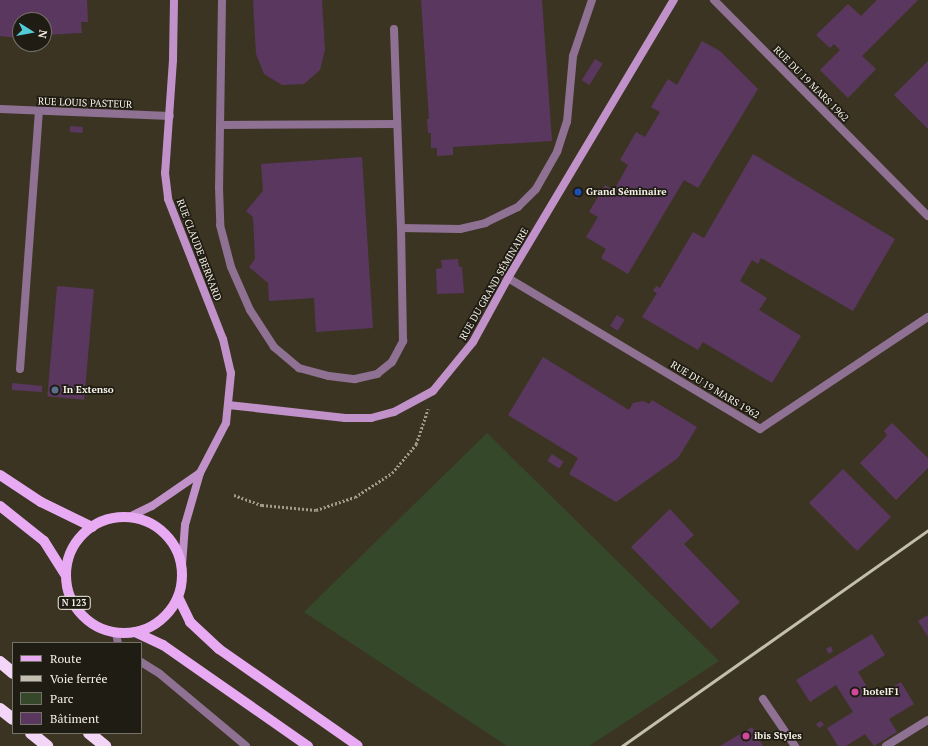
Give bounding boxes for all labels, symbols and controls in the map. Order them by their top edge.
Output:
north arrow [12,12,52,52]
text: N [35,29,50,40]
street label: RUE DU 19 MARS 1962 [771,44,851,124]
street label: RUE LOUIS PASTEUR [38,95,132,111]
place label: Grand Séminaire [586,186,667,198]
marker: Grand Séminaire [573,187,583,197]
street label: RUE CLAUDE BERNARD [174,197,224,303]
street label: RUE DU GRAND SÉMINAIRE [457,226,531,342]
street label: RUE DU 19 MARS 1962 [668,359,762,421]
place label: In Extenso [63,384,114,396]
marker: In Extenso [50,385,60,395]
road number: N 123 [57,596,91,610]
legend [12,642,142,734]
text: Route [50,651,81,666]
text: Voie ferrée [50,671,108,686]
place label: hotelF1 [863,686,899,698]
marker: hotelF1 [850,687,860,697]
text: Parc [50,691,73,706]
text: Bâtiment [50,711,99,726]
place label: ibis Styles [754,730,802,742]
marker: ibis Styles [741,731,751,741]

